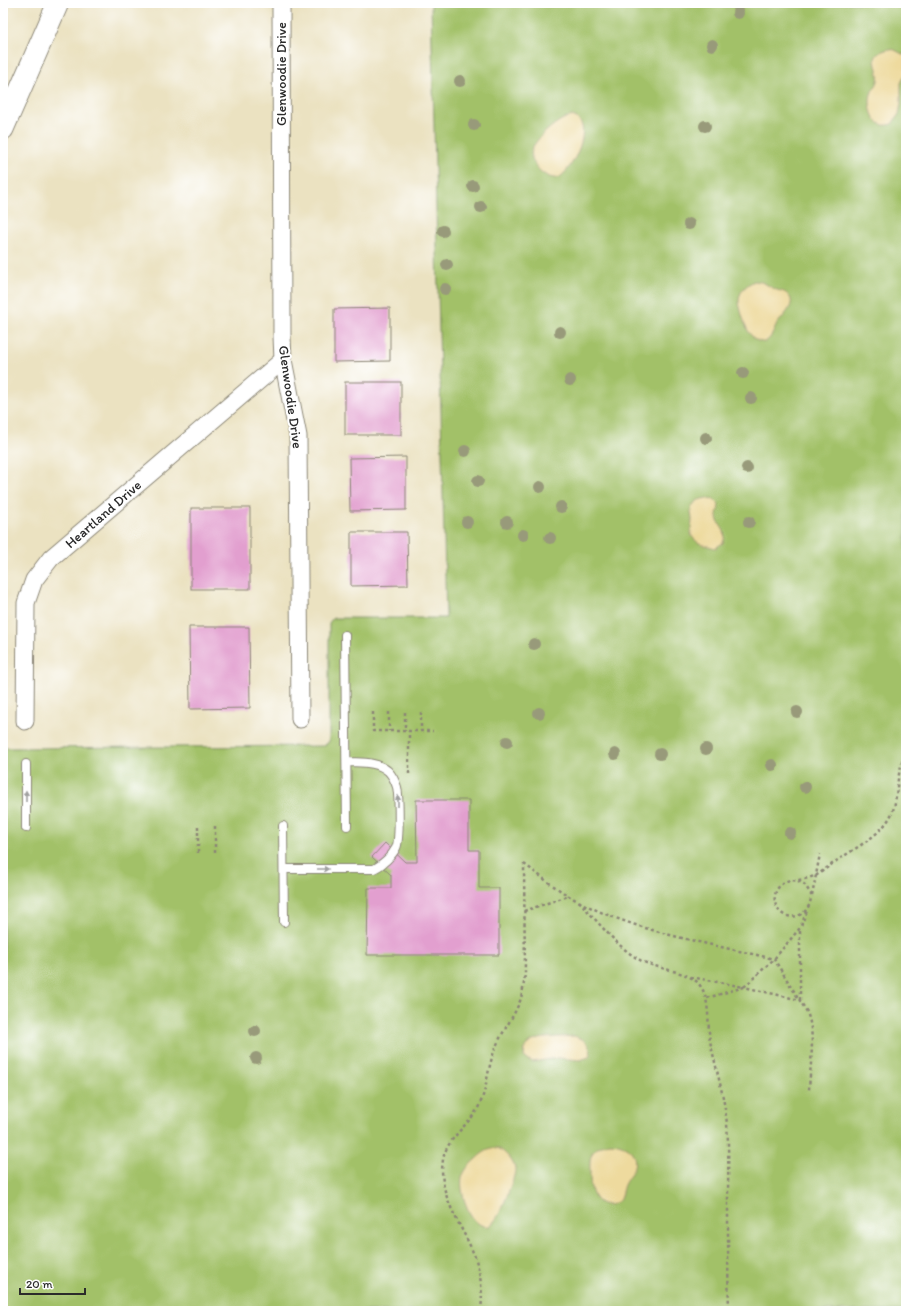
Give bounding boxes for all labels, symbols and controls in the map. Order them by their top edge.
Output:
street label: Glenwoodie Drive [273,22,290,126]
street label: Glenwoodie Drive [275,344,306,450]
street label: Heartland Drive [62,476,145,552]
one-way arrow [23,789,29,802]
one-way arrow [395,794,401,807]
one-way arrow [317,866,330,872]
scale bar [20,1270,85,1296]
text: 20 m [26,1277,53,1291]

